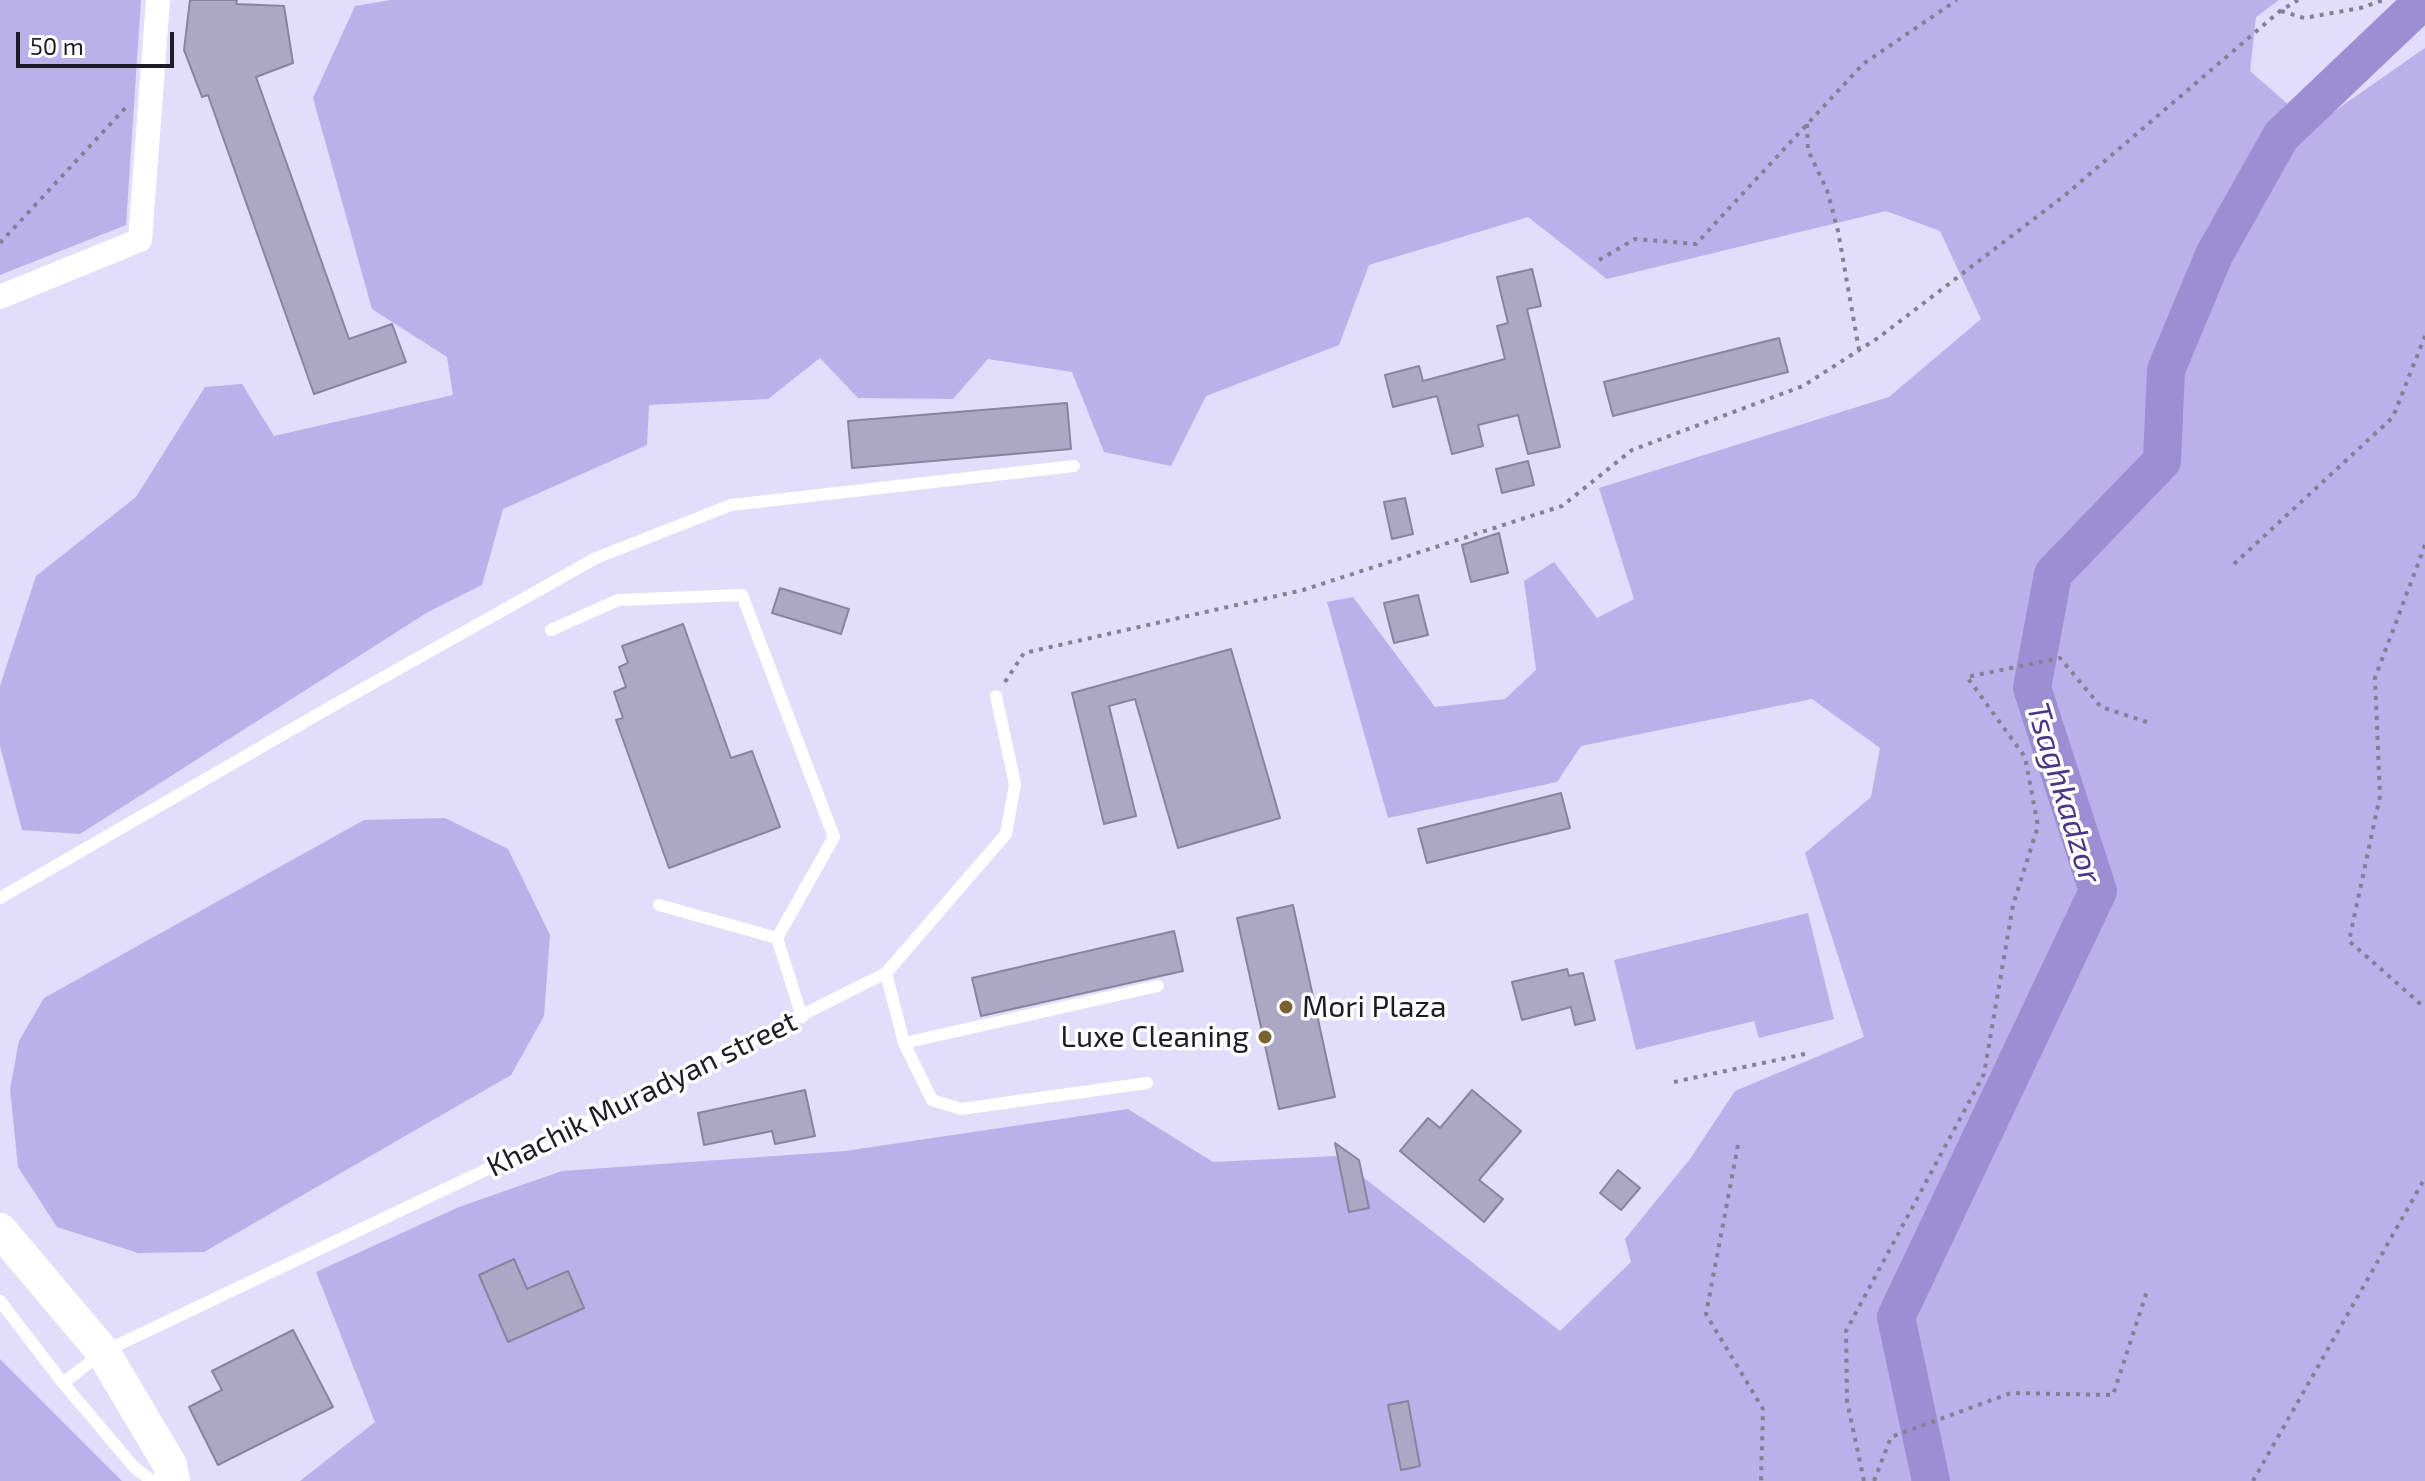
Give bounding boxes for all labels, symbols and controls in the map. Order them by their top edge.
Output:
scale bar [20,16,178,66]
text: 50 m [30,31,84,60]
water label: Tsaghkadzor [2018,698,2110,888]
place label: Mori Plaza [1302,989,1446,1025]
marker: Mori Plaza [1277,998,1295,1016]
street label: Khachik Muradyan street [481,1003,803,1185]
place label: Luxe Cleaning [1061,1019,1249,1055]
marker: Luxe Cleaning [1256,1028,1274,1046]

